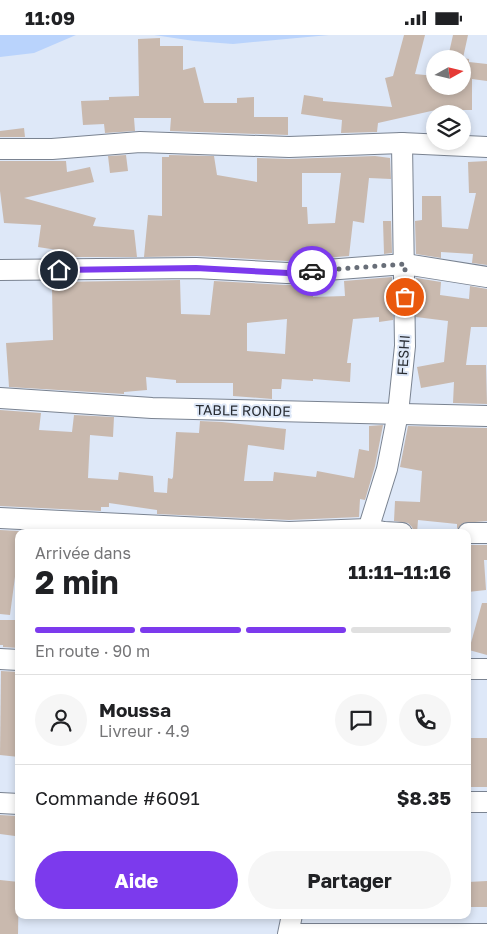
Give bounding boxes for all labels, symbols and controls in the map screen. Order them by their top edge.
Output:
text: 11:09 [25,6,75,29]
north arrow [426,50,471,95]
map controls [426,50,471,150]
button: layers [426,105,471,150]
courier [287,246,337,296]
pin [38,249,80,291]
icon: home [45,256,73,284]
icon: car [298,257,326,285]
pin [384,276,426,318]
icon: bag [391,283,419,311]
street label: FESHI [393,334,413,376]
street label: TABLE RONDE [195,401,291,419]
text: Arrivée dans [35,543,131,563]
text: 11:11–11:16 [348,560,451,583]
text: 2 min [35,563,119,601]
text: En route · 90 m [35,641,150,661]
button: person [35,694,87,746]
button: chat [335,694,387,746]
button: phone [399,694,451,746]
text: Moussa [99,698,171,721]
text: Livreur · 4.9 [99,721,190,741]
text: Commande #6091 [35,786,200,809]
text: $8.35 [397,786,451,809]
button: Aide [35,851,238,909]
button: Partager [248,851,451,909]

